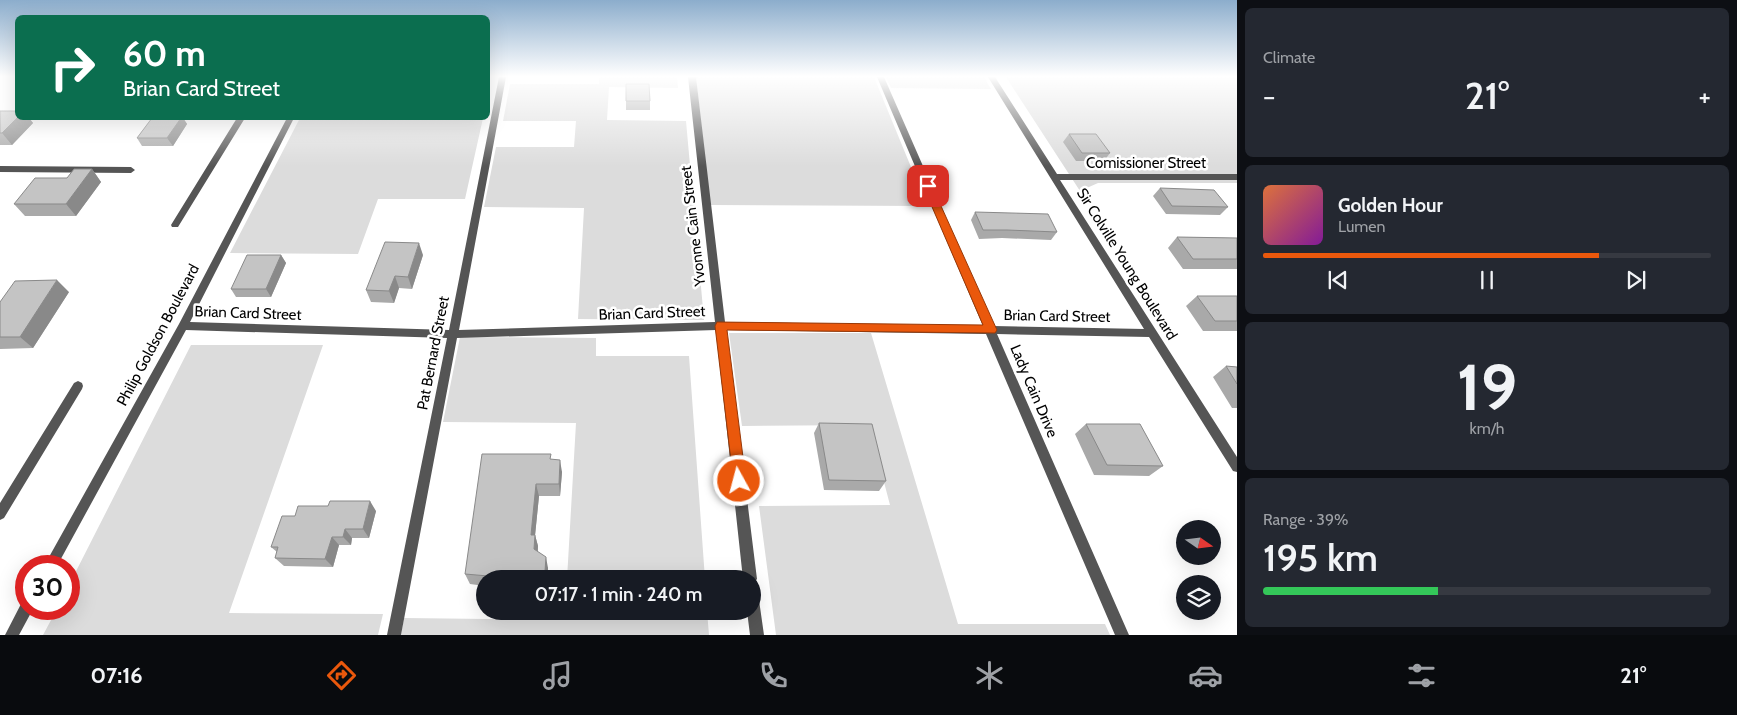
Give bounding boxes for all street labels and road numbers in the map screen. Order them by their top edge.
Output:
street label: Comissioner Street [1086,154,1206,172]
street label: Yvonne Cain Street [677,165,709,288]
street label: Sir Colville Young Boulevard [1073,185,1181,343]
street label: Philip Goldson Boulevard [113,261,203,409]
street label: Pat Bernard Street [413,295,453,411]
street label: Brian Card Street [194,302,302,324]
street label: Brian Card Street [598,302,706,324]
street label: Brian Card Street [1003,306,1111,326]
street label: Lady Cain Drive [1006,342,1062,440]

